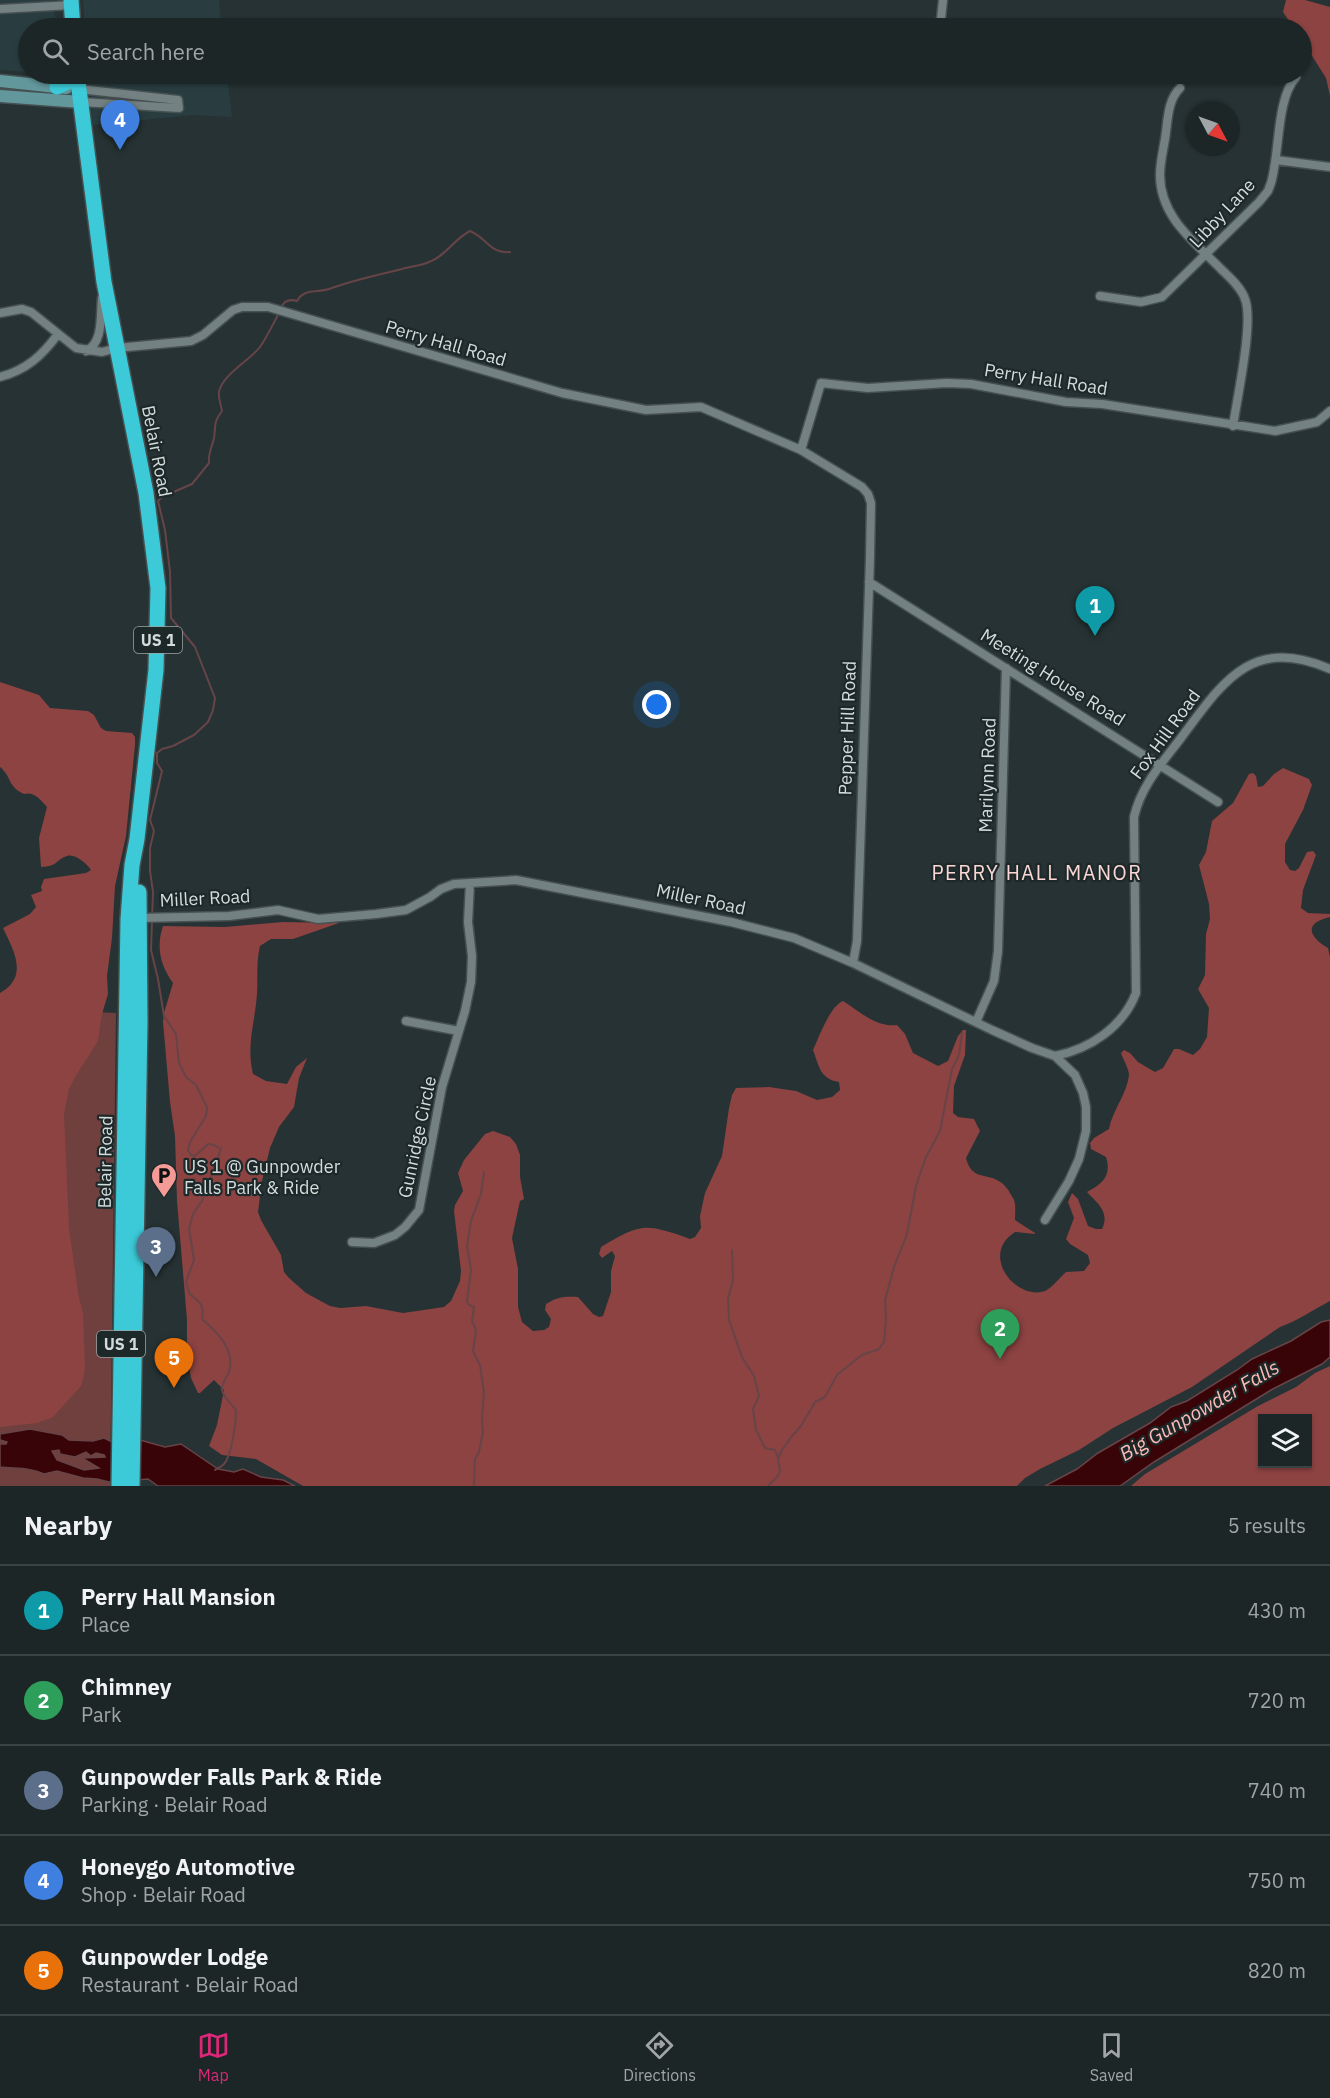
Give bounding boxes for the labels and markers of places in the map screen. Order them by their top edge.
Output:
pin: 4 [100,100,140,150]
pin: 1 [1076,586,1114,636]
place label: US 1 @ Gunpowder Falls Park & Ride [184,1155,341,1199]
parking icon: US 1 @ Gunpowder Falls Park & Ride [149,1161,179,1199]
pin: 3 [136,1228,176,1277]
pin: 2 [980,1310,1020,1359]
pin: 5 [154,1338,194,1388]

